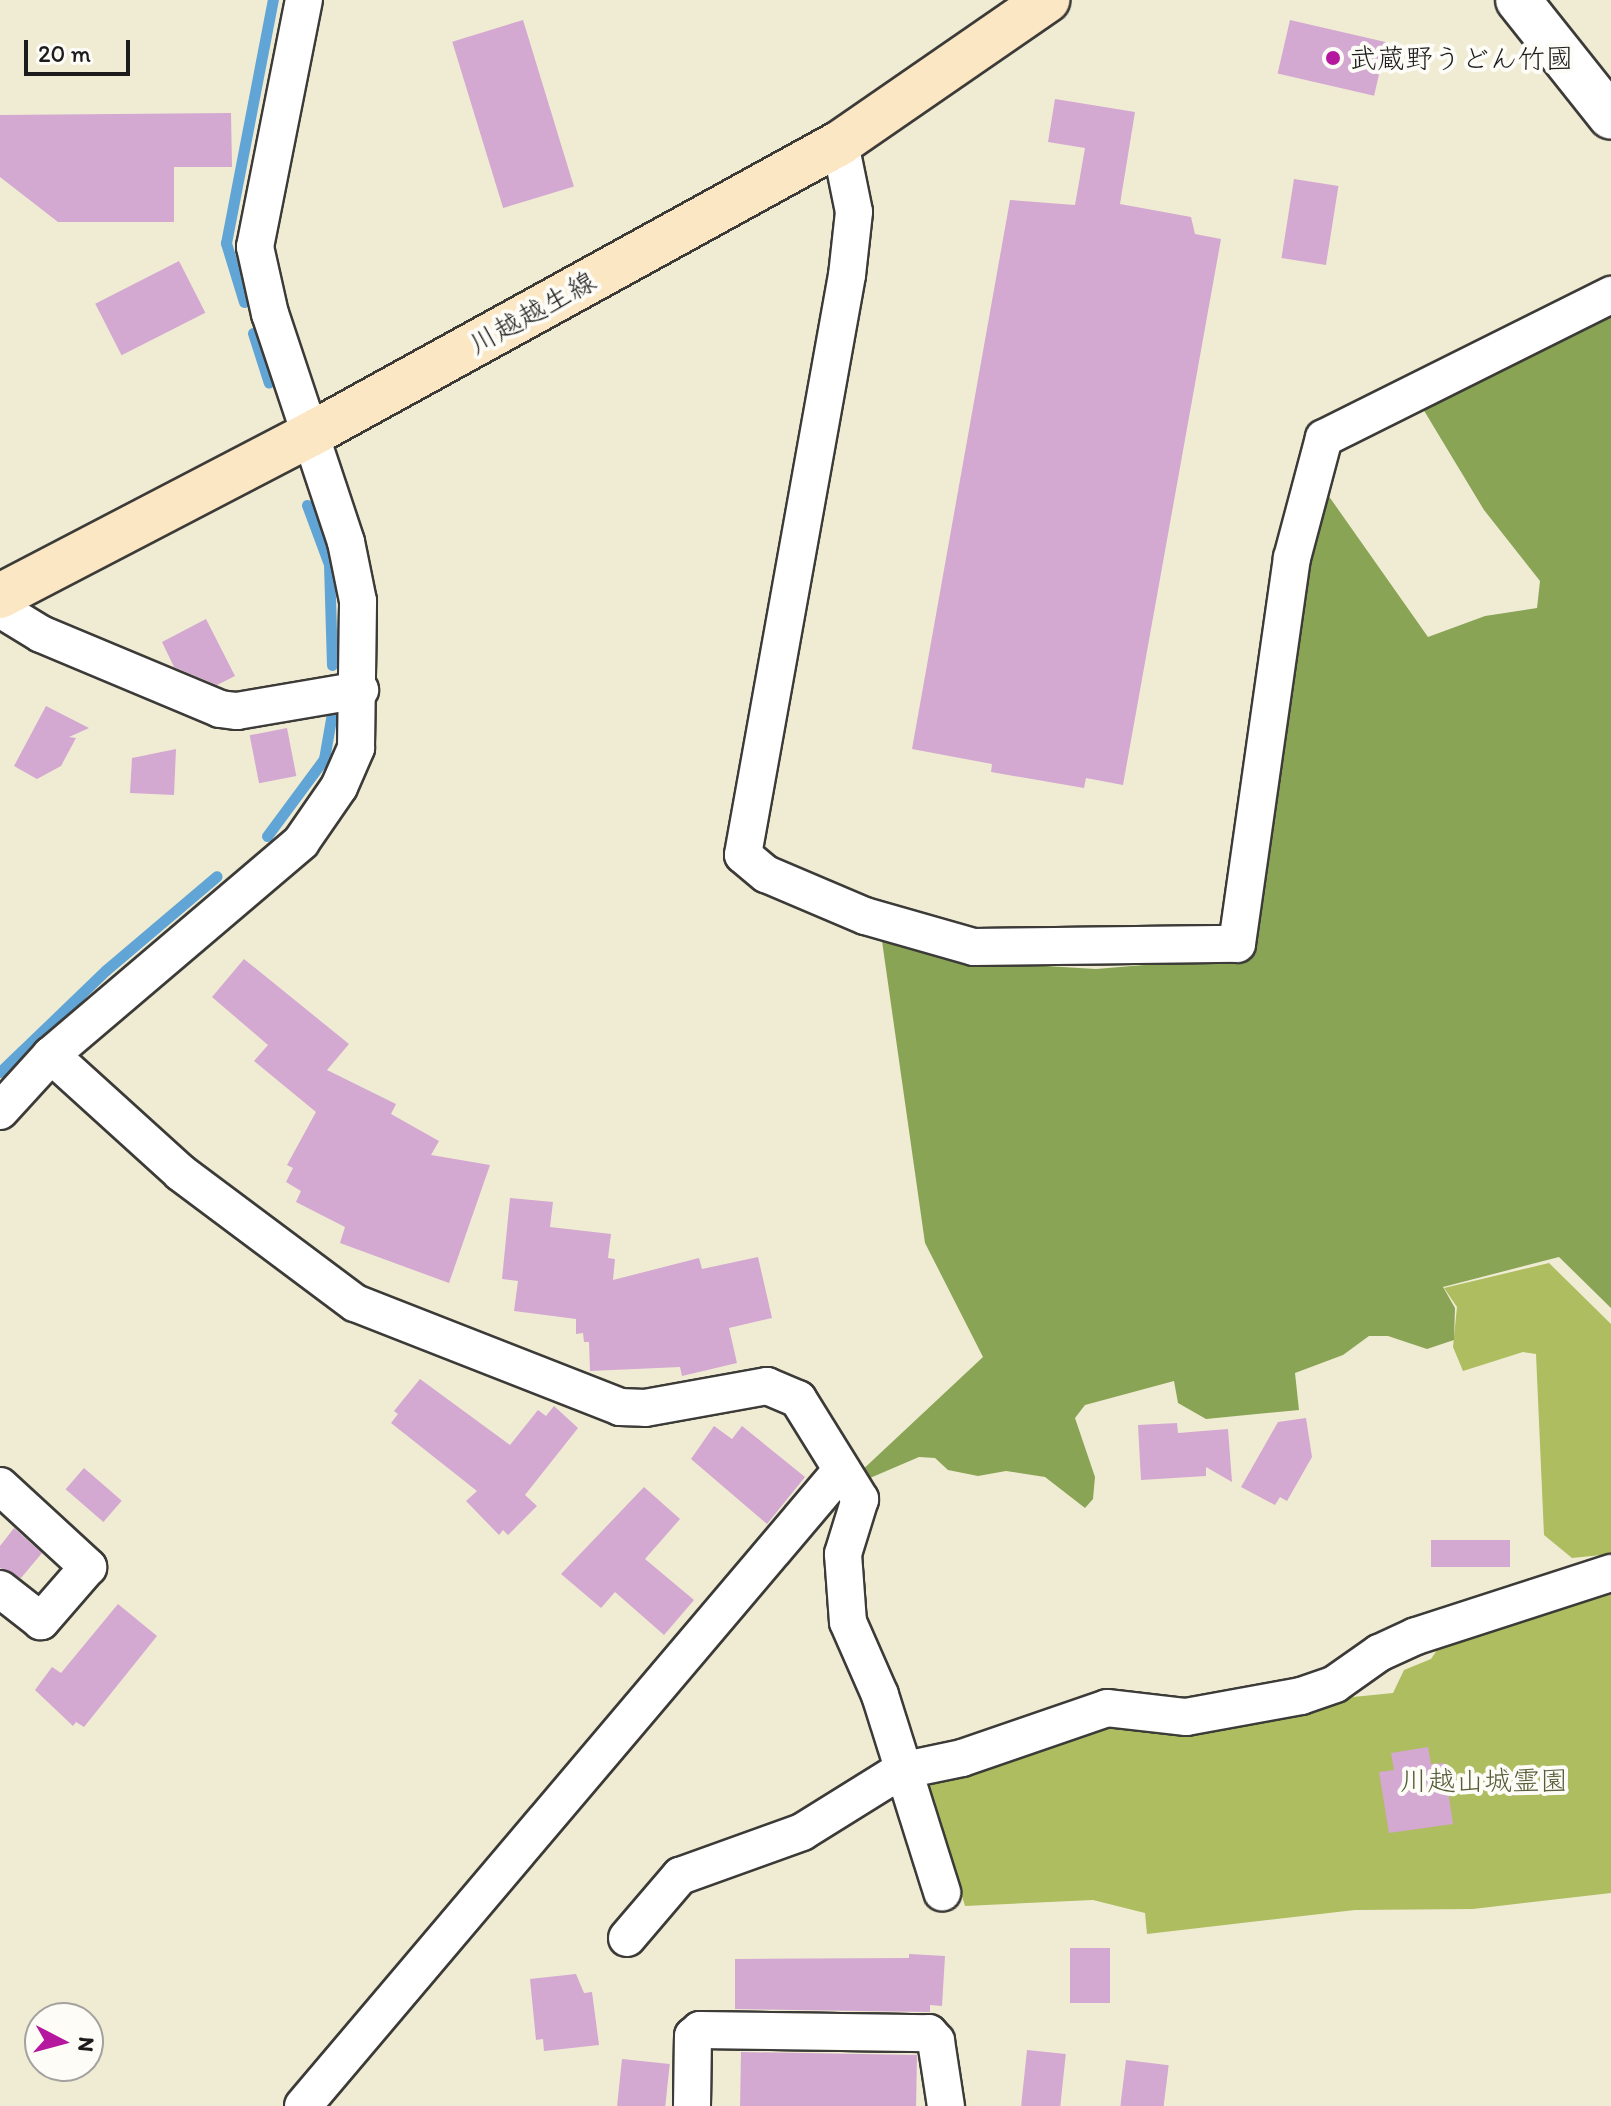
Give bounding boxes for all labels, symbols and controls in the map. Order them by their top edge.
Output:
scale bar [28,24,134,74]
text: 20 m [38,39,91,68]
place label: 武蔵野うどん竹國 [1349,41,1573,75]
marker: 武蔵野うどん竹國 [1324,49,1342,67]
street label: 川越越生線 [463,263,601,361]
park label: 川越山城霊園 [1400,1763,1568,1797]
north arrow [24,2002,104,2082]
text: N [72,2036,101,2053]

